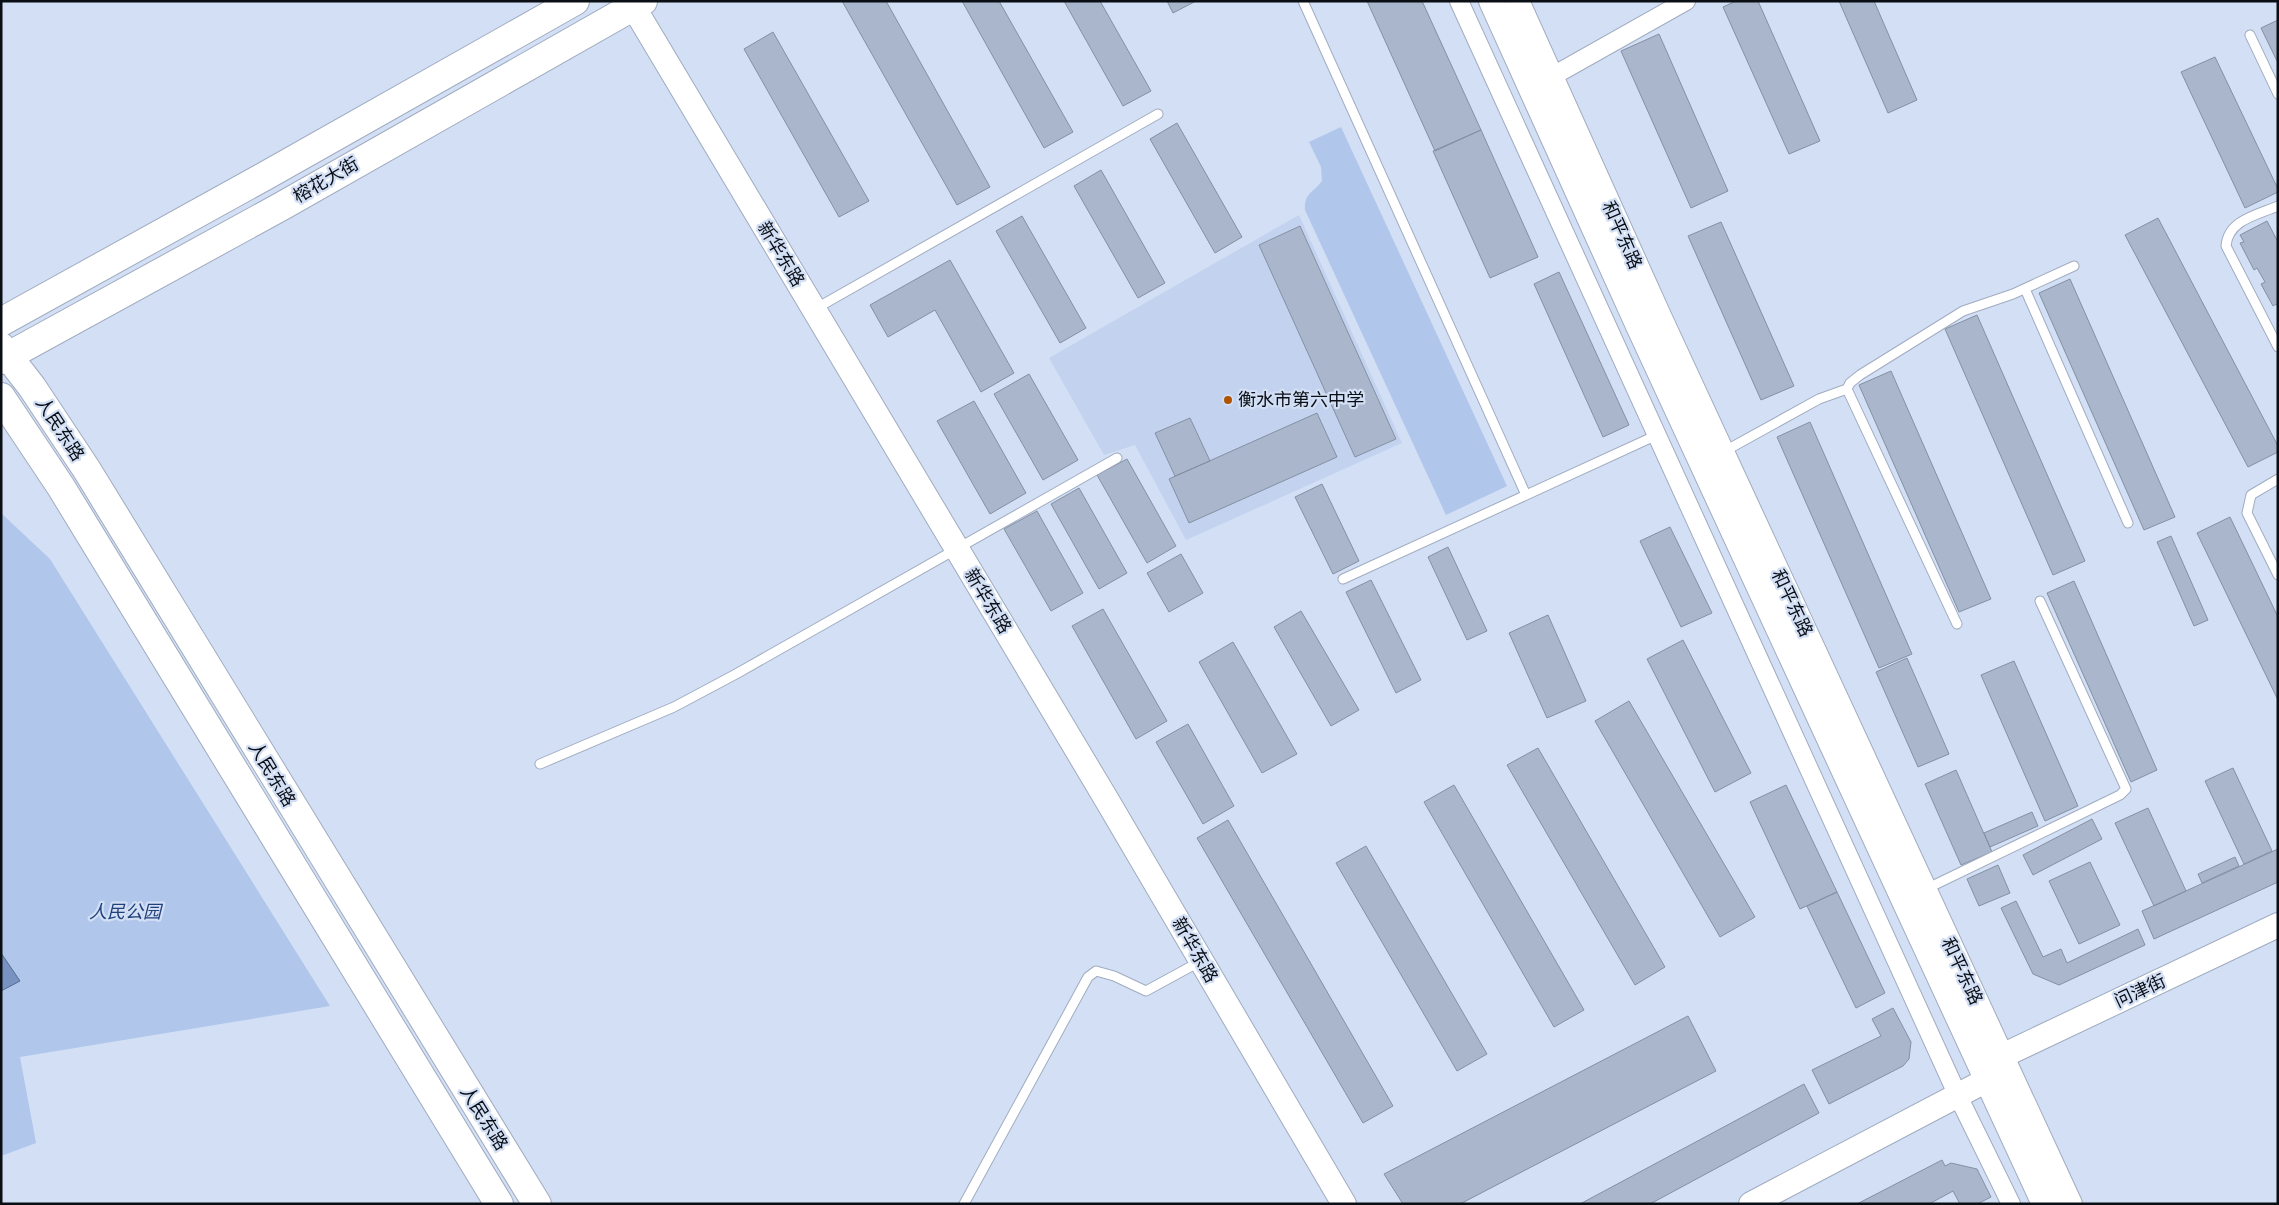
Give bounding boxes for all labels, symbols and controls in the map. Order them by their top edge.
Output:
street label: 榕花大街 [290,153,362,207]
street label: 和平东路 [1598,198,1646,272]
street label: 新华东路 [754,218,808,290]
place label: 衡水市第六中学 [1238,390,1364,410]
street label: 人民东路 [32,393,88,465]
marker: 衡水市第六中学 [1222,394,1234,406]
street label: 新华东路 [961,565,1015,637]
street label: 和平东路 [1768,566,1816,640]
street label: 人民东路 [245,738,299,810]
park label: 人民公园 [89,902,164,922]
street label: 新华东路 [1168,914,1222,986]
street label: 和平东路 [1938,934,1986,1008]
street label: 问津街 [2111,971,2169,1011]
street label: 人民东路 [456,1082,512,1154]

